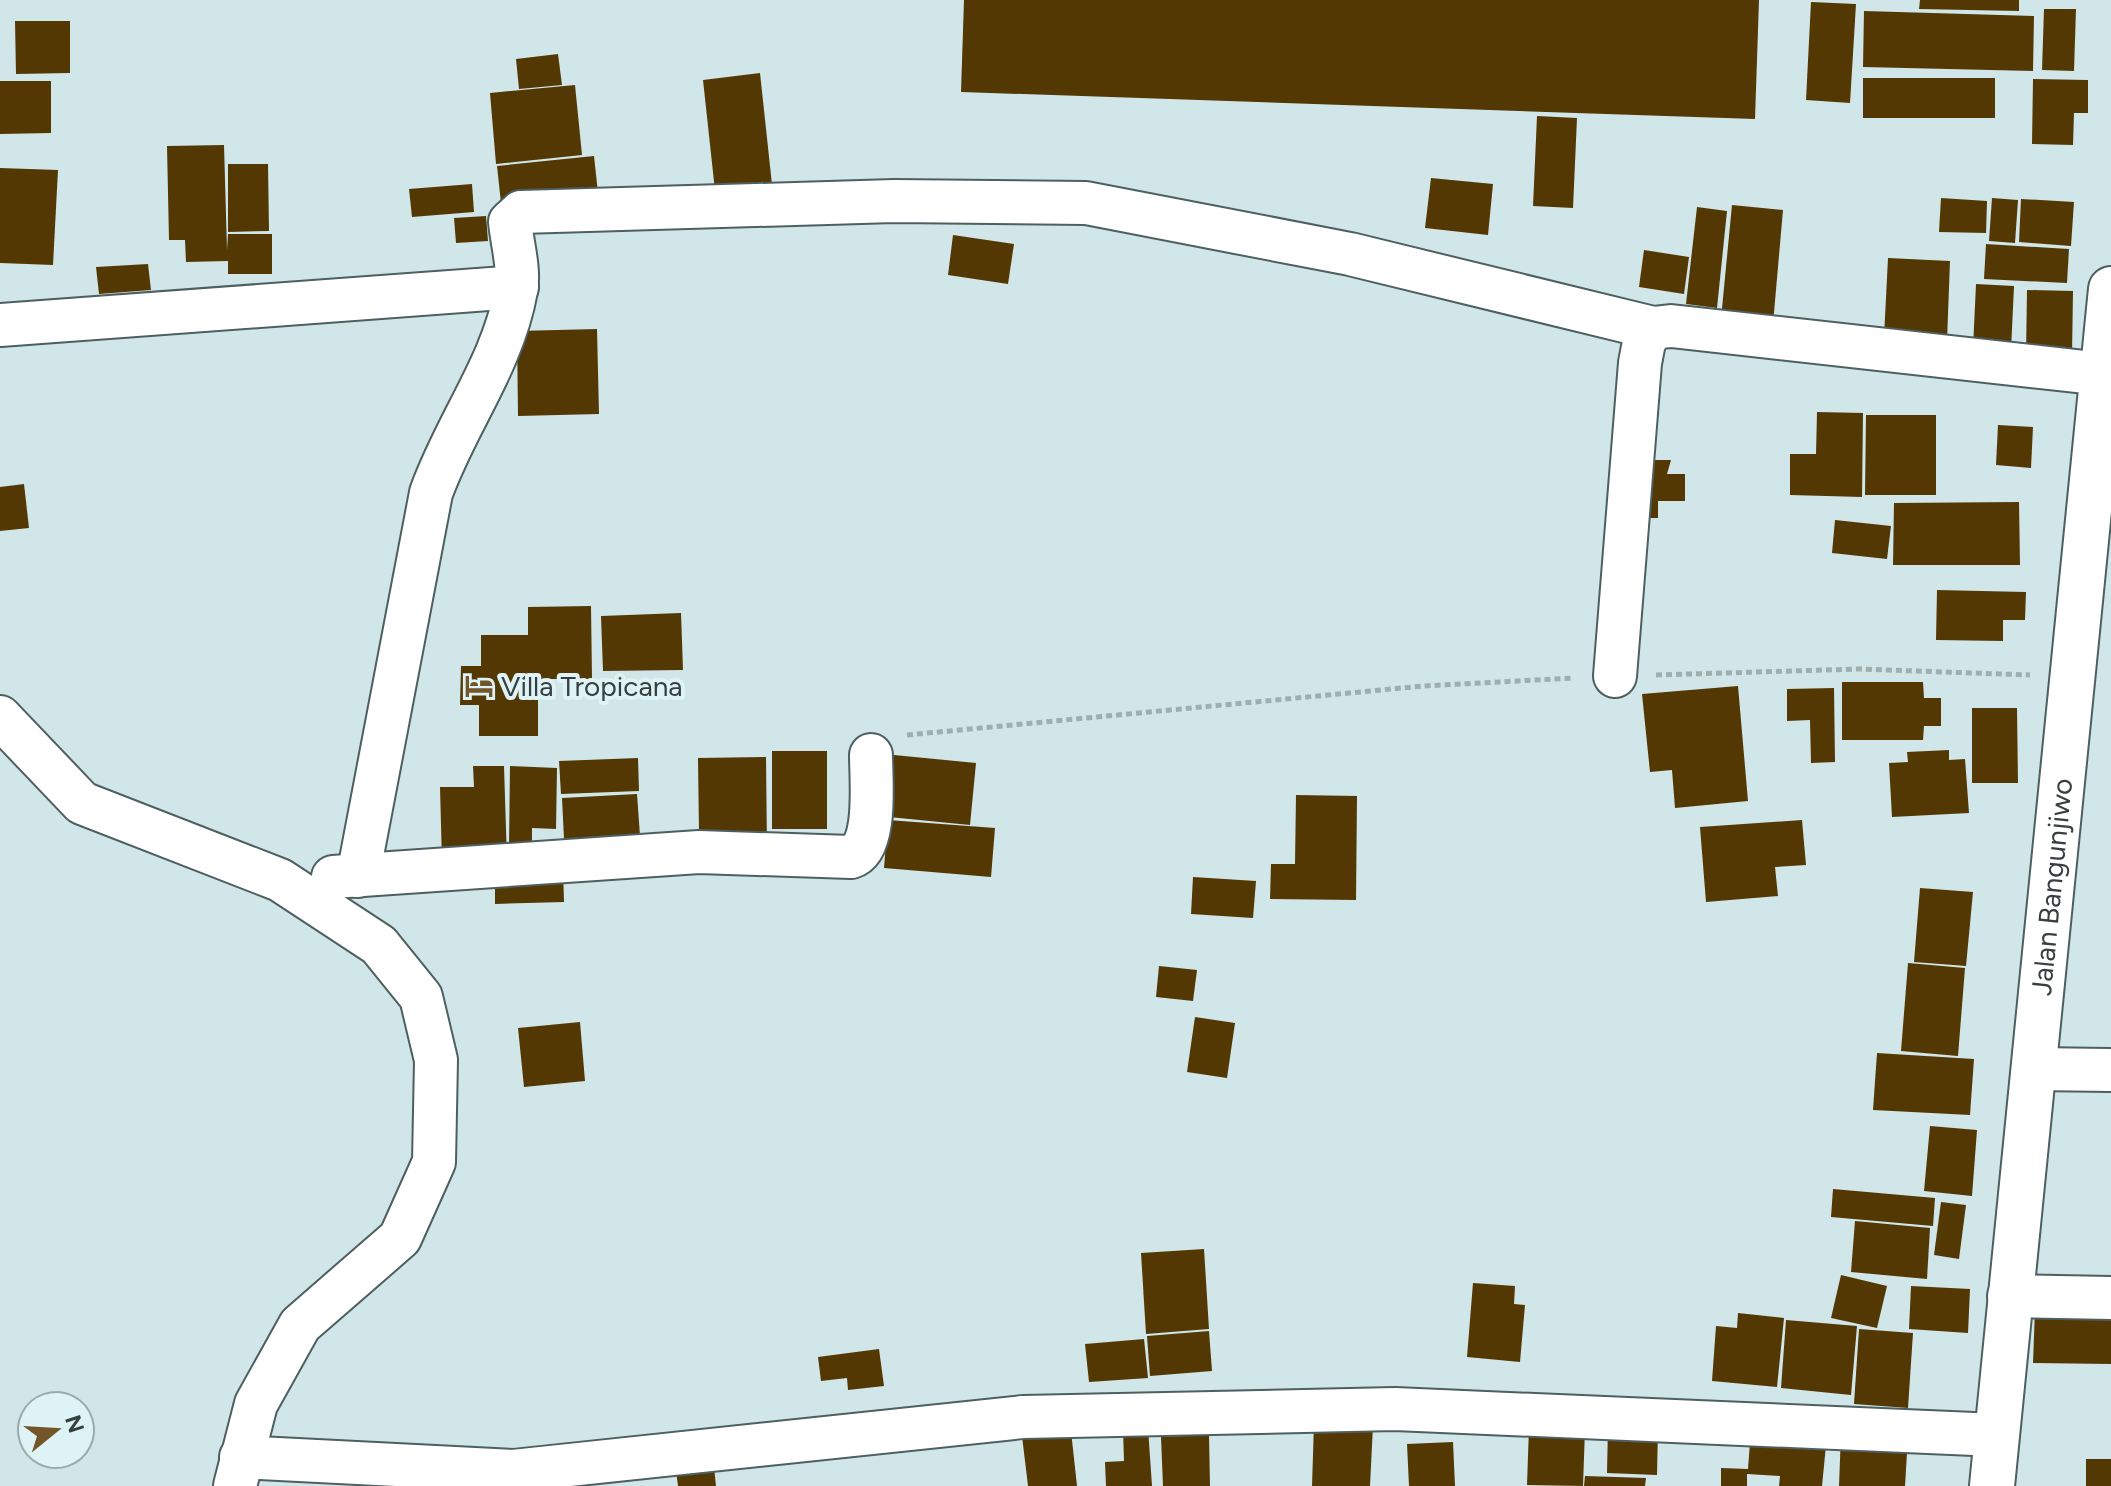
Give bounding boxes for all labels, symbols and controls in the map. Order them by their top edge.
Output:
place label: Villa Tropicana [501,669,683,703]
hotel icon: Villa Tropicana [464,671,494,701]
street label: Jalan Bangunjiwo [2024,777,2079,997]
north arrow [16,1390,96,1470]
text: N [59,1412,90,1436]

